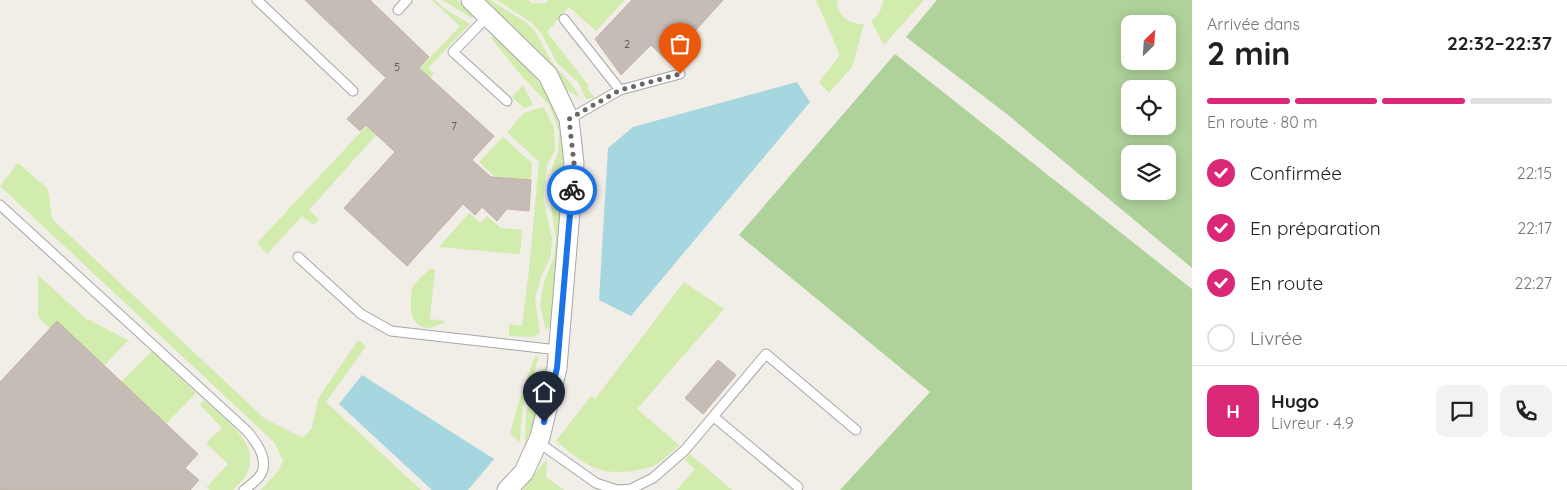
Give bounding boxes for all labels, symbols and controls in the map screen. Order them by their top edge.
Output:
text: Arrivée dans [1207,14,1300,34]
north arrow [1121,15,1176,70]
map controls [1121,15,1176,200]
pin [659,23,701,74]
icon: bag [666,30,694,58]
text: 22:32–22:37 [1447,31,1552,55]
text: 2 min [1207,33,1290,73]
house number: 2 [624,37,630,51]
house number: 5 [394,60,400,74]
button: locate [1121,80,1176,135]
text: En route · 80 m [1207,112,1318,132]
house number: 7 [451,119,457,133]
button: layers [1121,145,1176,200]
icon: check [1207,159,1235,187]
text: Confirmée [1250,161,1342,185]
text: 22:15 [1517,163,1552,183]
courier [547,165,597,215]
icon: bike [558,176,586,204]
icon: check [1207,214,1235,242]
text: En préparation [1250,216,1381,240]
text: 22:17 [1517,218,1552,238]
icon: check [1207,269,1235,297]
text: En route [1250,271,1323,295]
text: 22:27 [1515,273,1552,293]
text: Livrée [1250,326,1303,350]
pin [523,371,565,422]
icon: home [530,378,558,406]
button: chat [1436,385,1488,437]
button: phone [1500,385,1552,437]
text: Hugo [1271,389,1319,413]
text: H [1226,399,1240,423]
text: Livreur · 4.9 [1271,413,1354,433]

